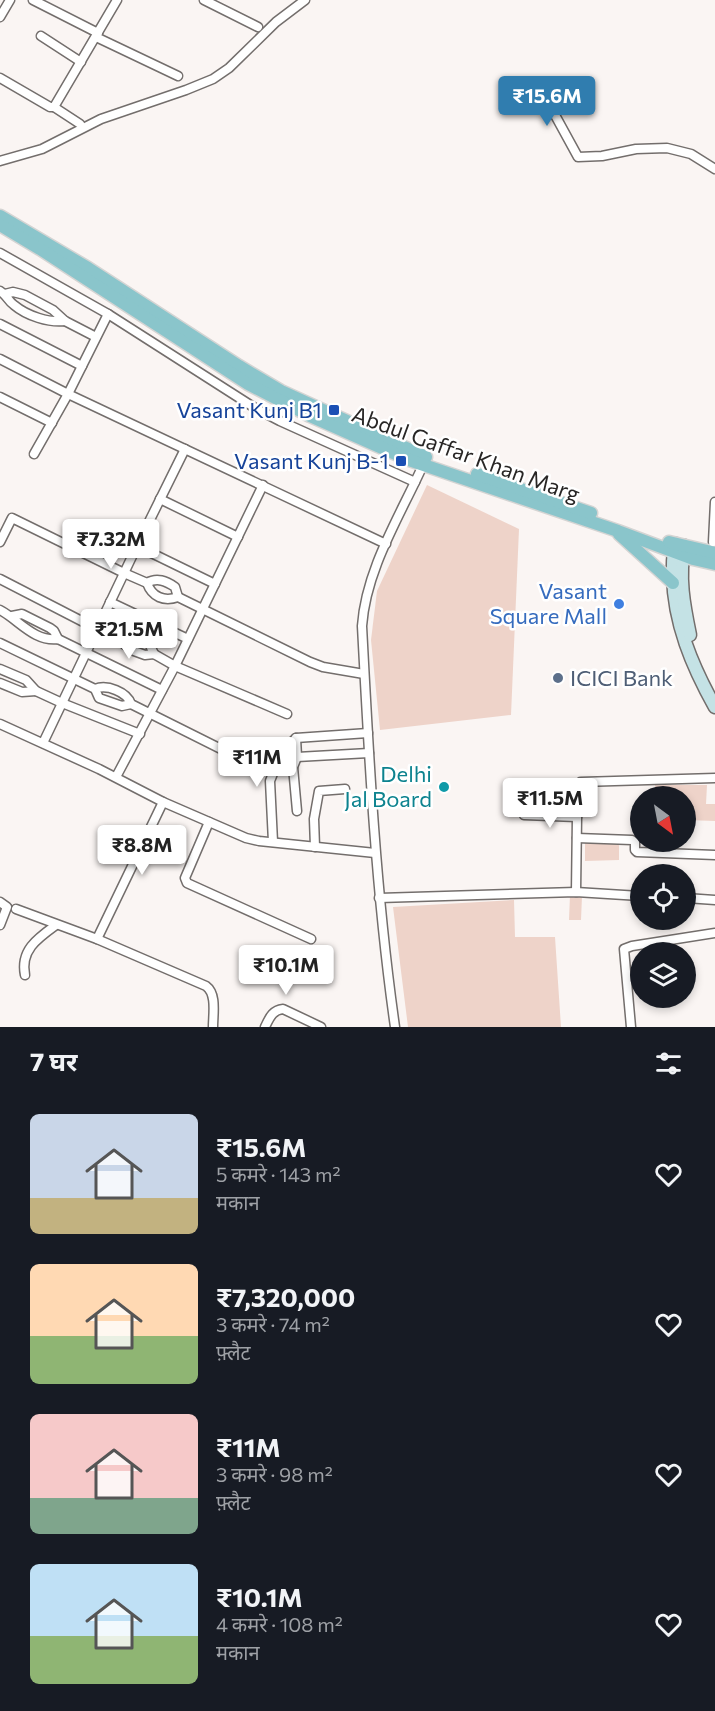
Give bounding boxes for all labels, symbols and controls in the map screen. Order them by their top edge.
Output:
pin: ₹15.6M [498,76,596,127]
text: ₹15.6M [512,83,582,107]
place label: Vasant Kunj B1 [176,396,322,423]
street label: Abdul Gaffar Khan Marg [349,400,584,507]
marker: Vasant Kunj B1 [327,403,341,417]
place label: Vasant Kunj B-1 [234,447,389,474]
marker: Vasant Kunj B-1 [394,454,408,468]
pin: ₹7.32M [62,519,160,570]
text: ₹7.32M [76,526,146,550]
place label: Vasant Square Mall [490,577,607,629]
marker: Vasant Square Mall [612,597,626,611]
pin: ₹21.5M [80,609,178,660]
text: ₹21.5M [94,616,164,640]
place label: ICICI Bank [570,664,673,691]
marker: ICICI Bank [551,671,565,685]
pin: ₹11M [221,737,293,788]
text: ₹11M [232,744,282,768]
place label: Delhi Jal Board [344,760,432,812]
pin: ₹11.5M [501,778,599,829]
marker: Delhi Jal Board [437,780,451,794]
text: ₹11.5M [517,785,583,809]
north arrow [630,786,696,852]
map controls [630,786,696,1008]
pin: ₹8.8M [100,825,184,876]
text: ₹8.8M [111,832,173,856]
button: locate [630,864,696,930]
button: layers [630,942,696,1008]
pin: ₹10.1M [237,945,335,996]
text: ₹10.1M [253,952,319,976]
text: 7 घर [30,1045,78,1076]
icon: filters [652,1047,685,1080]
text: ₹15.6M [216,1131,306,1162]
icon: home [78,1138,150,1210]
icon: heart [652,1158,685,1191]
text: 5 कमरे · 143 m² [216,1162,340,1186]
text: मकान [216,1190,260,1214]
text: ₹7,320,000 [216,1281,355,1312]
icon: home [78,1288,150,1360]
icon: heart [652,1308,685,1341]
text: 3 कमरे · 74 m² [216,1312,330,1336]
text: फ़्लैट [216,1340,251,1364]
text: ₹11M [216,1431,281,1462]
icon: home [78,1438,150,1510]
icon: heart [652,1458,685,1491]
text: 3 कमरे · 98 m² [216,1462,333,1486]
text: फ़्लैट [216,1490,251,1514]
text: ₹10.1M [216,1581,303,1612]
icon: home [78,1588,150,1660]
icon: heart [652,1608,685,1641]
text: 4 कमरे · 108 m² [216,1612,343,1636]
text: मकान [216,1640,260,1664]

